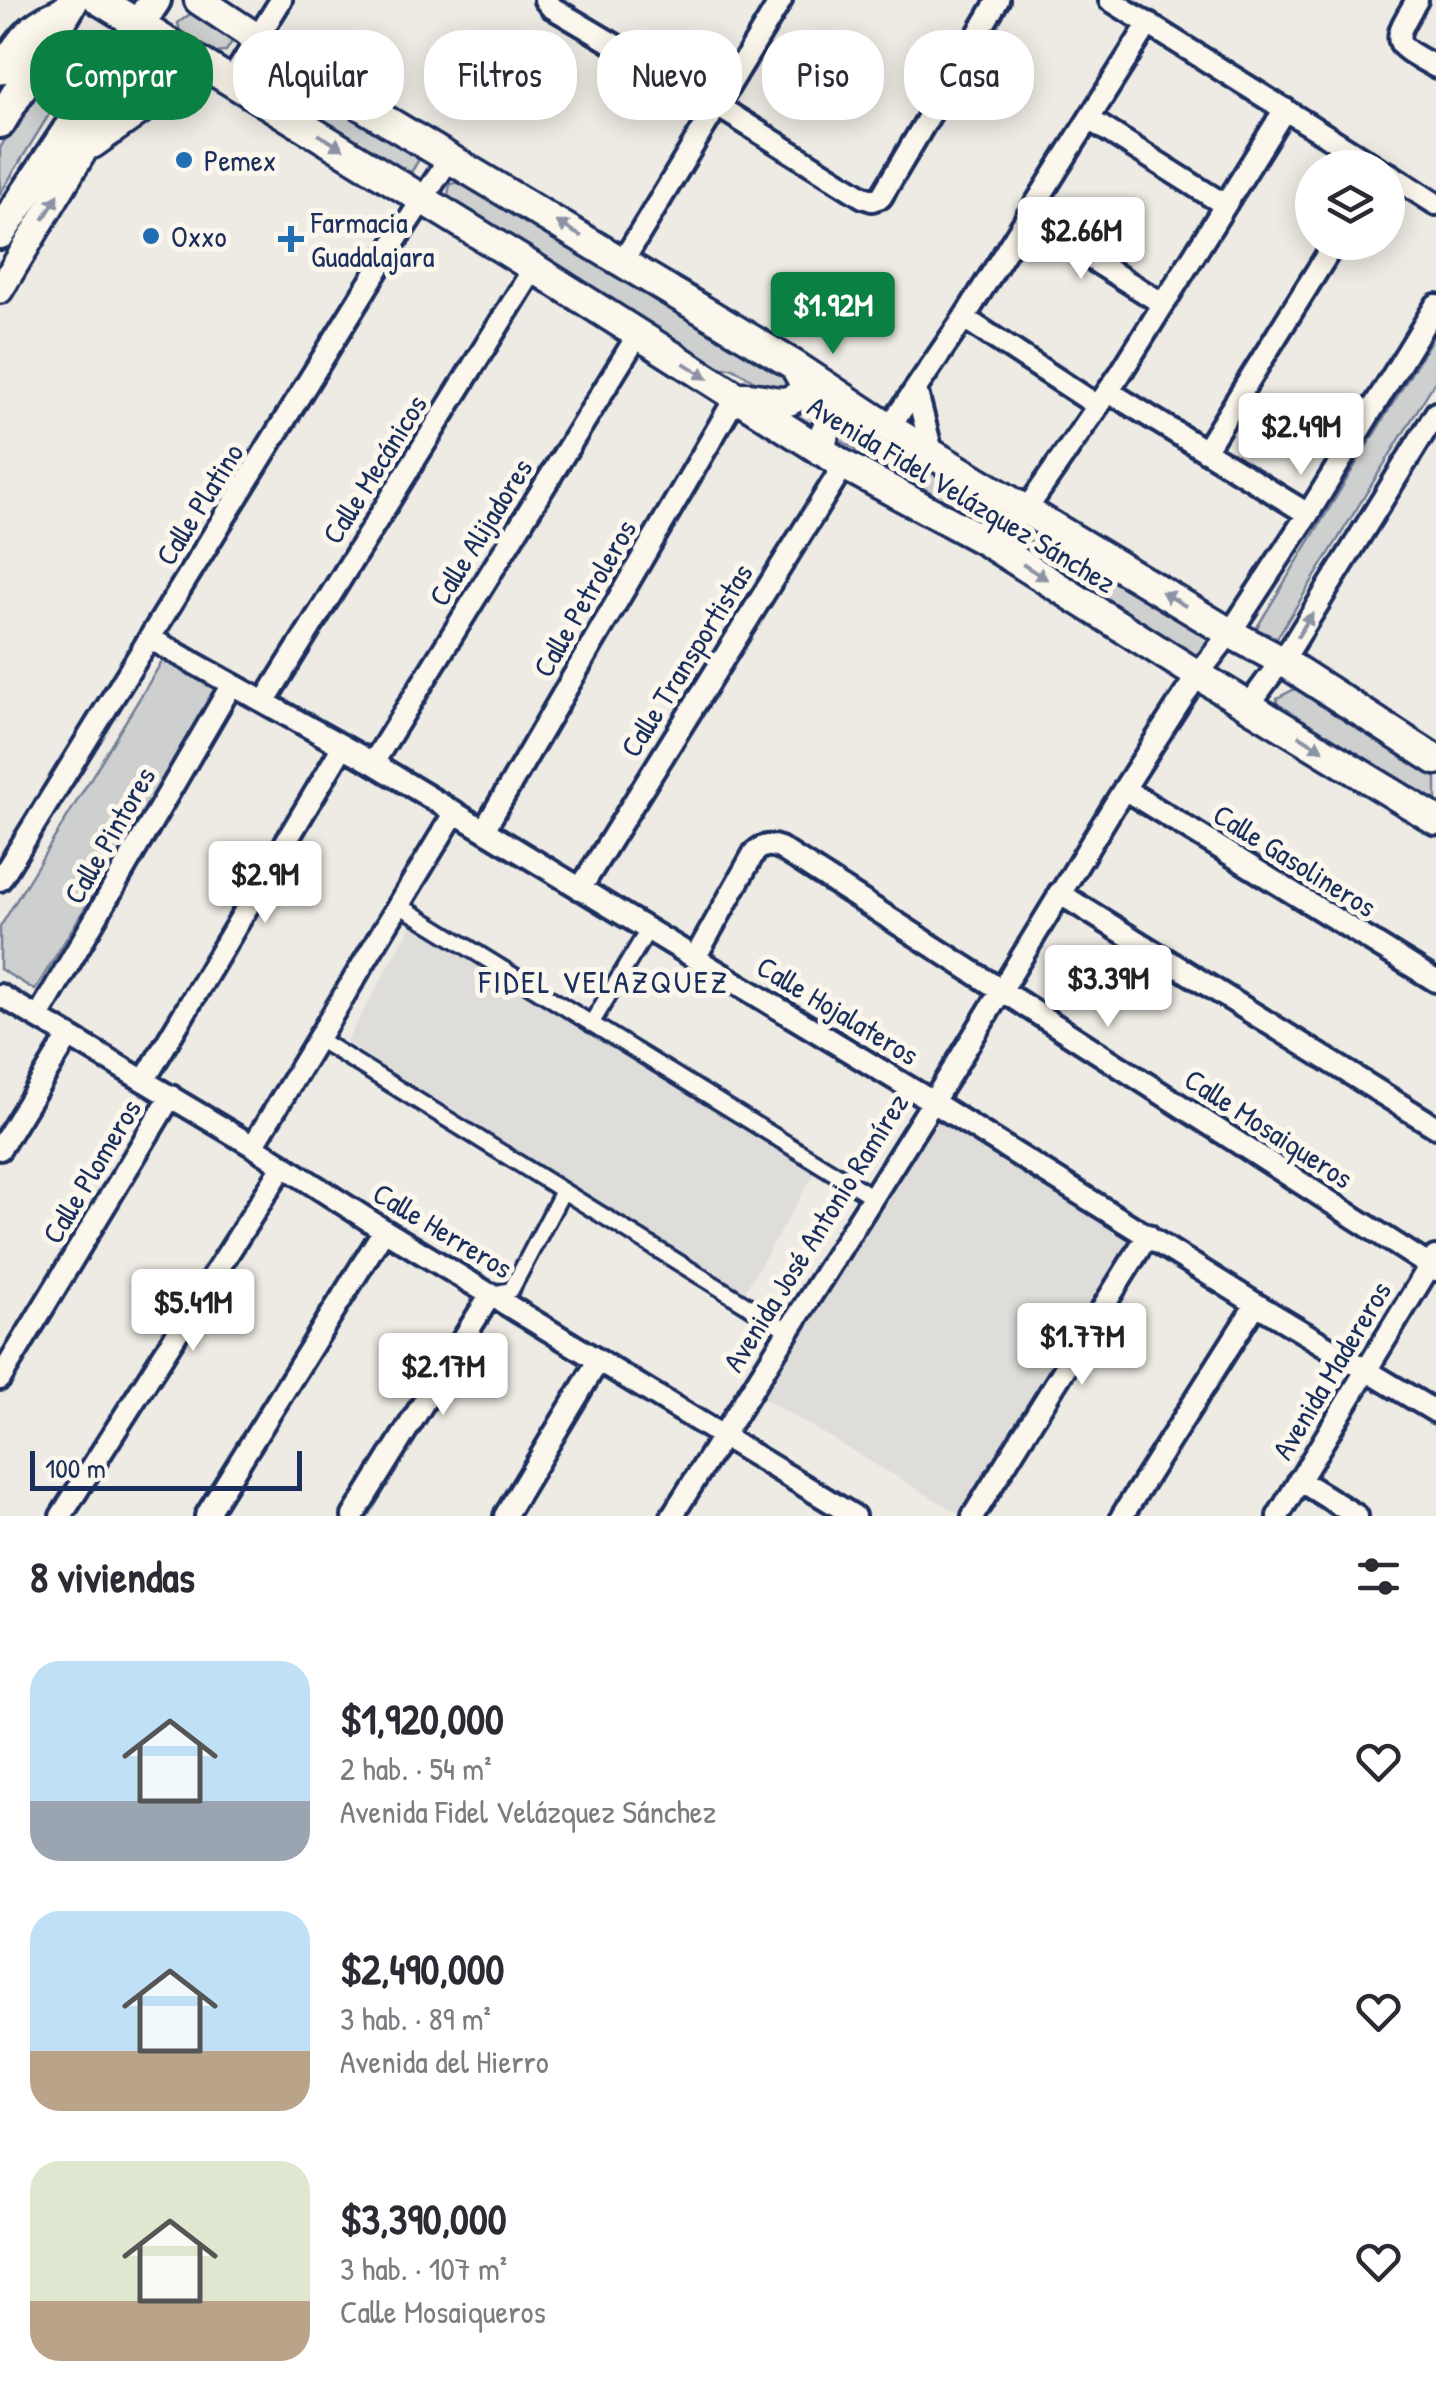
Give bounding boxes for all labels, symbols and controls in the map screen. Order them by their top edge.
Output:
chip: Comprar [30,30,213,120]
chip: Alquilar [233,30,404,120]
chip: Filtros [424,30,577,120]
chip: Nuevo [597,30,742,120]
chip: Piso [762,30,884,120]
chip: Casa [904,30,1034,120]
one-way arrow [317,133,345,151]
place label: Pemex [204,140,276,180]
marker: Pemex [173,149,195,171]
map controls [1295,150,1405,260]
button: layers [1295,150,1405,260]
one-way arrow [42,193,59,221]
pin: $2.66M [1000,197,1162,282]
place label: Farmacia Guadalajara [310,202,435,276]
text: $2.66M [1040,208,1122,251]
place label: Oxxo [171,216,227,256]
one-way arrow [555,220,583,238]
marker: Oxxo [140,225,162,247]
marker: Farmacia Guadalajara [280,228,302,250]
pin: $1.92M [752,272,914,357]
text: $1.92M [793,283,873,326]
one-way arrow [682,361,709,379]
street label: Avenida Fidel Velázquez Sánchez [801,386,1124,602]
street label: Calle Mecánicos [312,387,436,551]
pin: $2.49M [1220,393,1382,478]
text: $2.49M [1261,404,1341,447]
street label: Calle Platino [146,435,252,573]
street label: Calle Alijadores [419,451,541,613]
street label: Calle Petroleros [523,512,645,684]
street label: Calle Transportistas [610,556,762,764]
one-way arrow [1021,563,1049,581]
one-way arrow [1160,591,1188,608]
one-way arrow [1295,611,1313,639]
one-way arrow [1297,734,1325,752]
street label: Calle Pintores [54,759,164,911]
street label: Calle Gasolineros [1206,794,1384,926]
pin: $2.9M [195,841,335,926]
text: $2.9M [231,852,299,895]
pin: $3.39M [1027,945,1189,1030]
street label: Calle Hojalateros [750,946,926,1074]
text: $3.39M [1067,956,1149,999]
district label: FIDEL VELAZQUEZ [478,960,729,1003]
street label: Calle Mosaiqueros [1177,1059,1361,1197]
street label: Avenida José Antonio Ramírez [713,1085,917,1379]
street label: Calle Plomeros [32,1091,150,1251]
street label: Calle Herreros [366,1173,520,1287]
pin: $5.41M [112,1269,274,1354]
street label: Avenida Madereros [1262,1273,1400,1467]
text: $5.41M [153,1280,233,1323]
pin: $1.77M [1001,1303,1163,1388]
text: $1.77M [1039,1314,1125,1357]
pin: $2.17M [362,1333,524,1418]
text: $2.17M [401,1344,485,1387]
scale bar [30,1446,302,1490]
text: 100 m [45,1449,106,1487]
text: 8 viviendas [30,1548,195,1605]
icon: filters [1351,1549,1406,1604]
text: $1,920,000 [340,1690,504,1747]
icon: home [110,1701,230,1821]
icon: heart [1351,1734,1406,1789]
text: 2 hab. · 54 m² [340,1747,492,1790]
text: Avenida Fidel Velázquez Sánchez [340,1790,716,1833]
text: $2,490,000 [340,1940,504,1997]
icon: home [110,1951,230,2071]
icon: heart [1351,1984,1406,2039]
text: 3 hab. · 89 m² [340,1997,491,2040]
text: Avenida del Hierro [340,2040,549,2083]
text: $3,390,000 [340,2190,507,2247]
icon: home [110,2201,230,2321]
icon: heart [1351,2234,1406,2289]
text: 3 hab. · 107 m² [340,2247,507,2290]
text: Calle Mosaiqueros [340,2290,546,2333]

